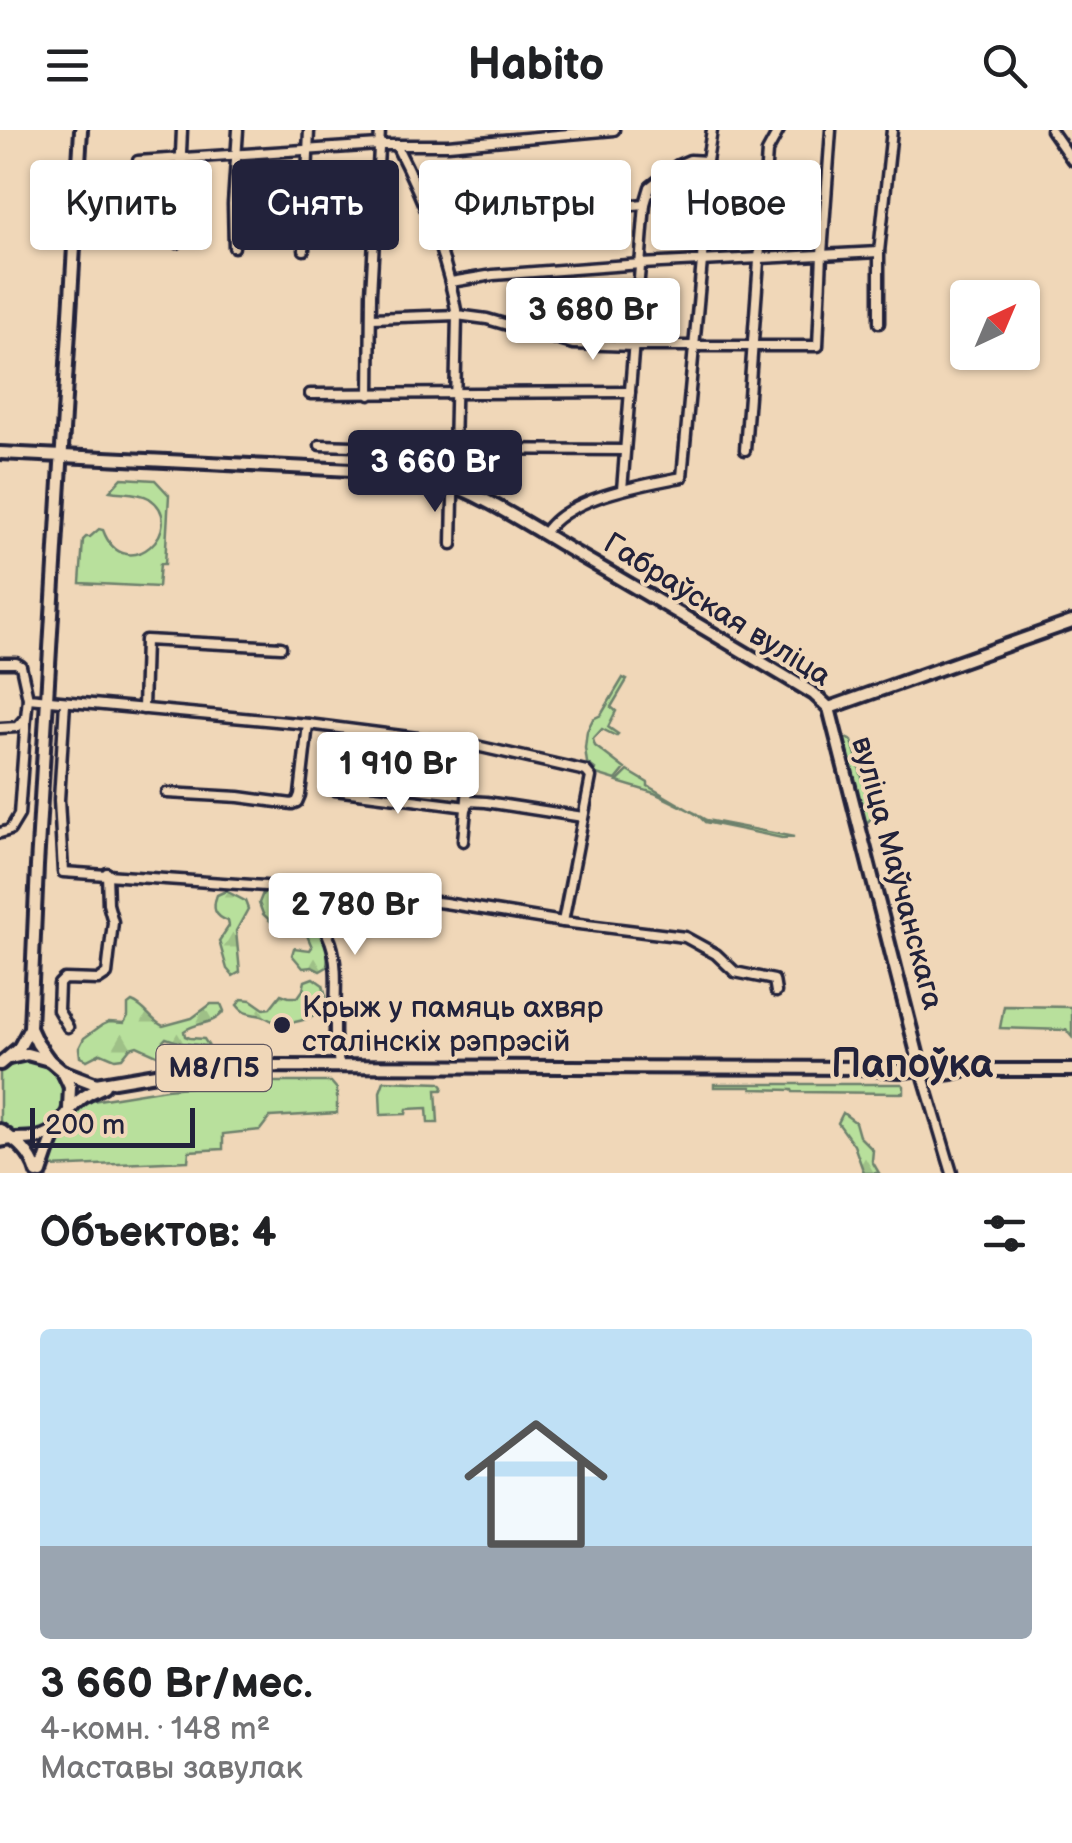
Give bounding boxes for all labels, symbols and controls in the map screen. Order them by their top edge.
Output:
icon: menu [40,38,95,93]
text: Habito [468,38,604,93]
icon: search [977,38,1032,93]
chip: Купить [30,160,212,250]
chip: Снять [232,160,399,250]
chip: Фильтры [419,160,631,250]
chip: Новое [651,160,821,250]
pin: 3 680 Br [490,278,696,363]
north arrow [950,280,1040,370]
map controls [950,280,1040,370]
text: 3 680 Br [528,291,658,330]
pin: 3 660 Br [332,430,538,515]
text: 3 660 Br [370,443,500,482]
street label: Габраўская вуліца [597,526,838,695]
pin: 1 910 Br [295,732,501,817]
street label: вуліца Маўчанскага [843,733,951,1014]
text: 1 910 Br [339,745,457,784]
pin: 2 780 Br [252,873,458,958]
text: 2 780 Br [291,886,419,925]
place label: Крыж у памяць ахвяр сталінскіх рэпрэсій [302,990,604,1060]
marker: Крыж у памяць ахвяр сталінскіх рэпрэсій [271,1014,293,1036]
district label: Папоўка [831,1041,994,1089]
road number: М8/П5 [156,1045,272,1091]
scale bar [30,1103,195,1148]
text: 200 m [45,1109,125,1142]
icon: filters [977,1206,1032,1261]
text: Объектов: 4 [40,1208,277,1259]
icon: home [446,1394,626,1574]
text: 3 660 Br/мес. [40,1659,313,1710]
text: 4-комн. · 148 m² [40,1710,270,1749]
text: Маставы завулак [40,1749,303,1788]

